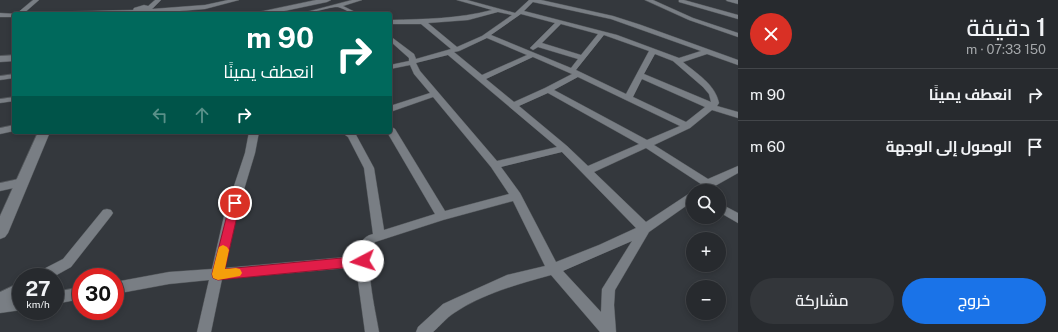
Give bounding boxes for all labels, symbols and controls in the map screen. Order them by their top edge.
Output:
button: close [750,13,792,55]
text: 1 دقيقة [966,13,1046,41]
text: 90 m [246,21,314,54]
icon: right [328,28,380,80]
text: 150 m · 07:33 [966,42,1046,57]
text: انعطف يمينًا [223,61,314,82]
icon: right [1024,84,1046,106]
text: 90 m [750,86,785,103]
text: انعطف يمينًا [929,86,1012,103]
icon: left [149,104,171,126]
icon: ahead [191,104,213,126]
icon: right [233,104,255,126]
icon: arrive [1024,136,1046,158]
text: 60 m [750,138,785,155]
text: الوصول إلى الوجهة [886,138,1012,155]
map controls [686,184,726,320]
button: search [686,184,726,224]
pin [218,186,252,220]
icon: arrive [224,192,246,214]
button: + [686,232,726,272]
position arrow [342,240,384,282]
speed limit sign: 30 [72,268,124,320]
text: 27 [25,277,51,301]
button: مشاركة [750,278,894,324]
button: خروج [902,278,1046,324]
button: − [686,280,726,320]
text: km/h [26,298,50,310]

